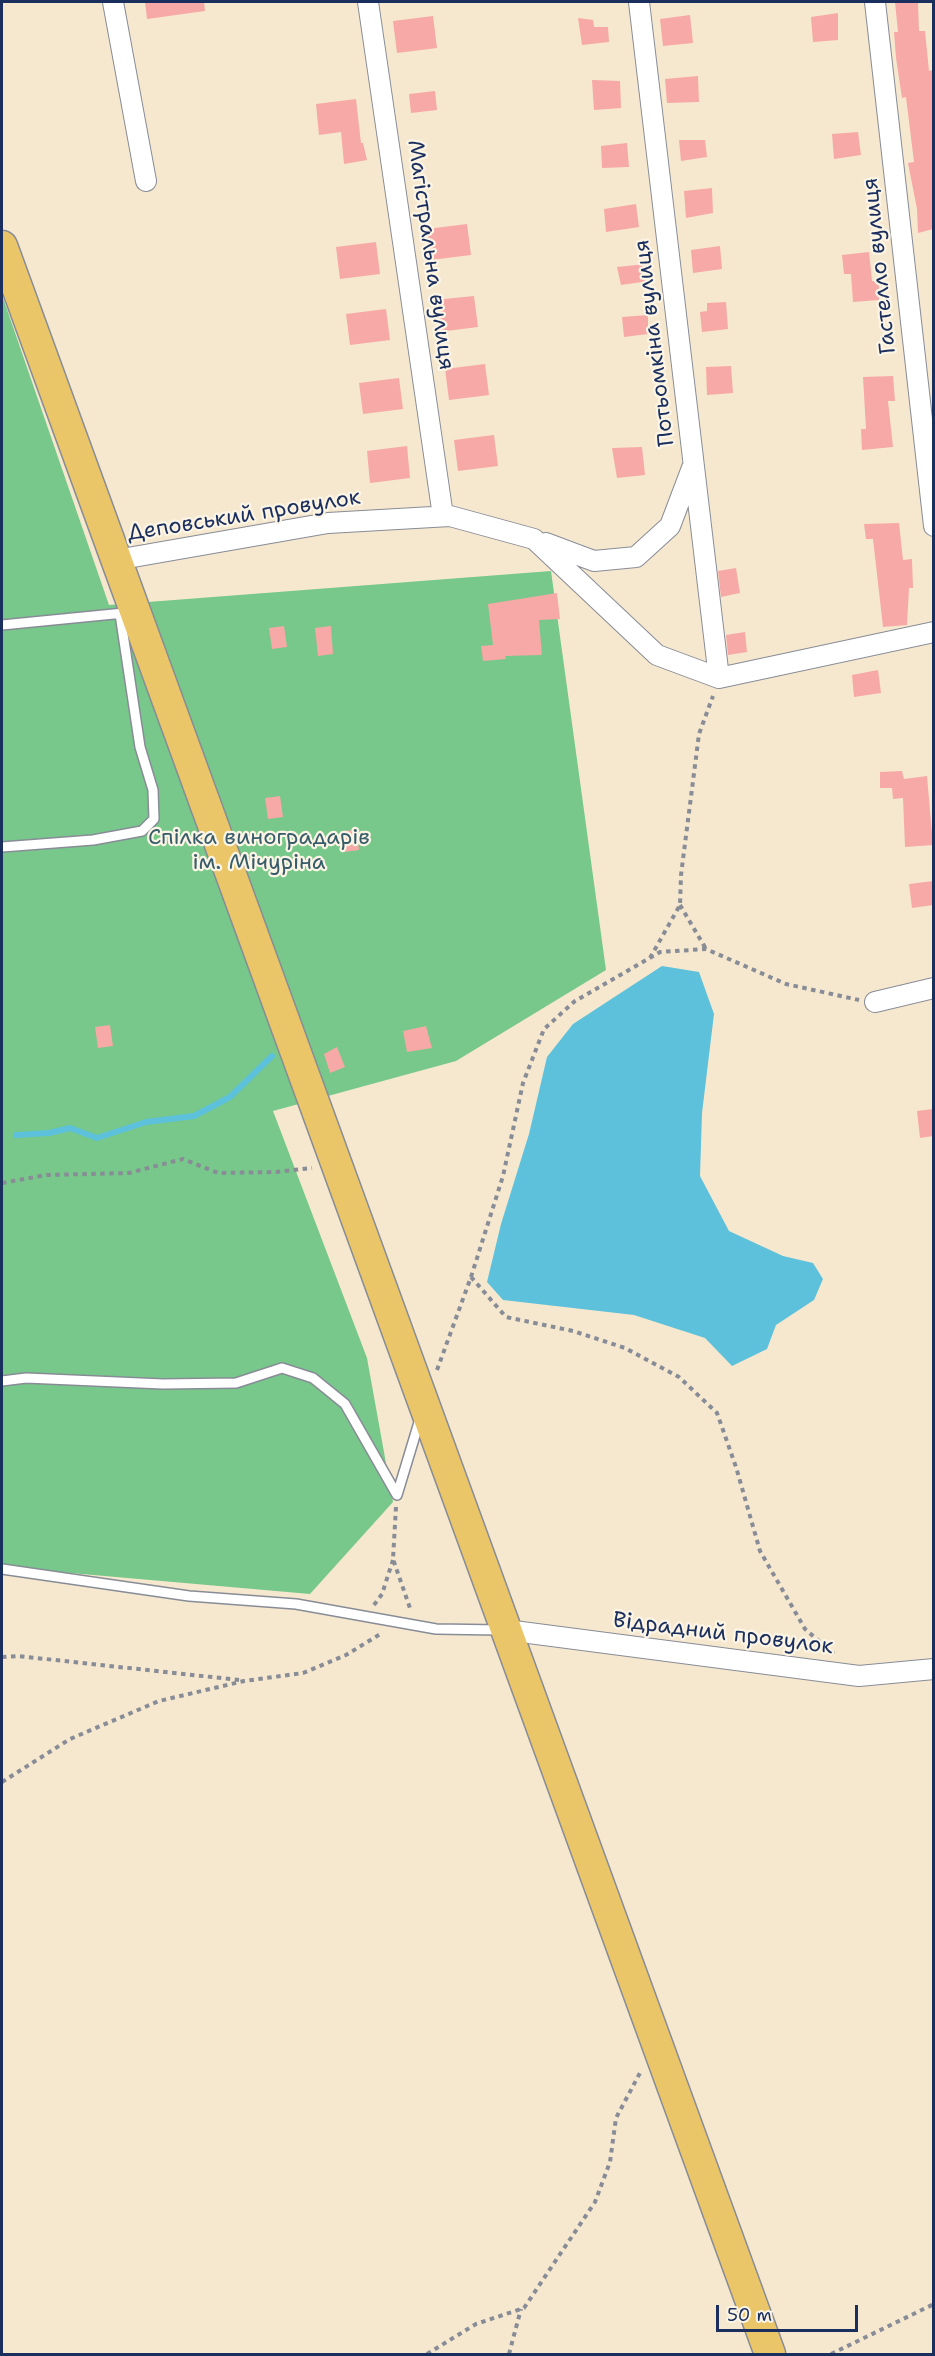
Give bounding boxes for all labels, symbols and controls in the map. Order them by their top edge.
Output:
street label: Магістральна вулиця [401,138,459,372]
street label: Гастелло вулиця [858,177,902,355]
street label: Потьомкіна вулиця [629,238,681,448]
street label: Деповський провулок [126,485,362,547]
park label: Спілка виноградарів ім. Мічуріна [148,825,370,876]
street label: Відрадний провулок [611,1607,835,1661]
scale bar [719,2293,862,2331]
text: 50 m [727,2303,772,2327]

